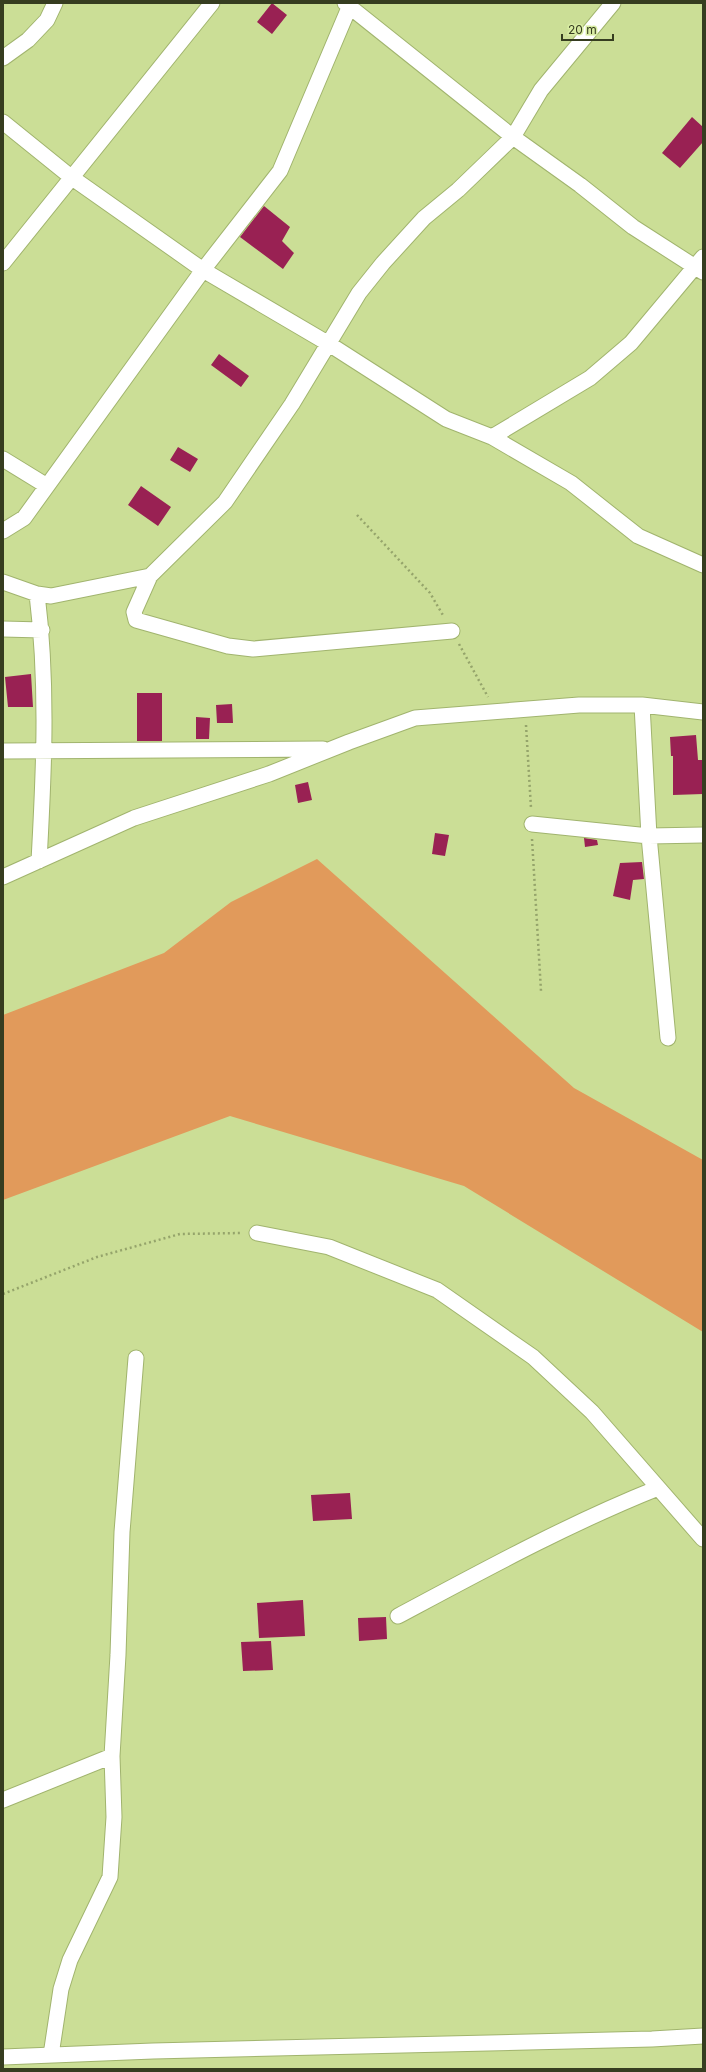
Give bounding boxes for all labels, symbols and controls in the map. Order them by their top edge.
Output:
scale bar [562,16,613,42]
text: 20 m [568,22,597,37]

